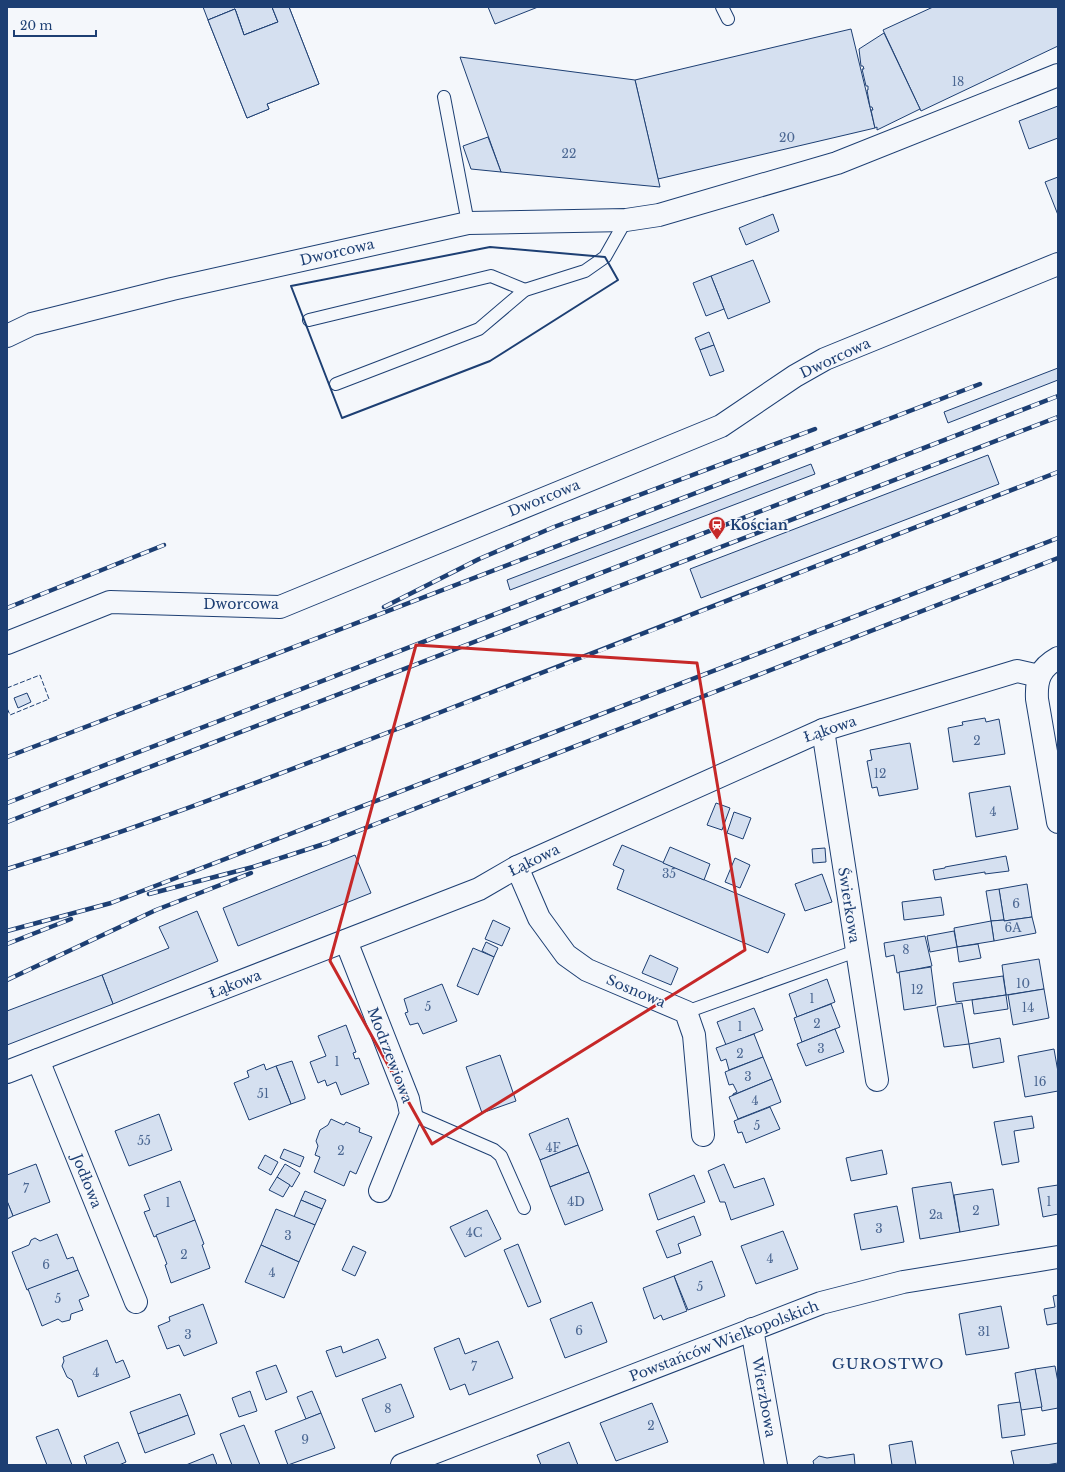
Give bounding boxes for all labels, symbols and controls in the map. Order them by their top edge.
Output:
scale bar [14,12,96,38]
text: 20 m [20,18,52,33]
house number: 18 [952,74,964,89]
house number: 20 [779,130,795,145]
house number: 22 [562,146,576,161]
street label: Dworcowa [298,235,376,269]
street label: Dworcowa [797,334,873,382]
street label: Dworcowa [506,475,583,521]
station icon: Kościan [707,515,727,540]
place label: Kościan [730,516,788,534]
street label: Dworcowa [203,595,279,613]
street label: Łąkowa [801,712,859,746]
house number: 2 [973,733,981,748]
house number: 12 [874,766,886,781]
house number: 4 [989,804,997,819]
street label: Łąkowa [506,840,563,880]
house number: 35 [662,866,676,881]
street label: Świerkowa [834,866,865,945]
house number: 6 [1012,896,1020,911]
house number: 6A [1005,920,1022,935]
house number: 8 [902,942,910,957]
street label: Łąkowa [206,966,264,1002]
street label: Sosnowa [604,970,669,1012]
house number: 10 [1016,976,1030,991]
house number: 12 [911,982,923,997]
house number: 1 [809,991,815,1006]
house number: 5 [425,999,432,1014]
house number: 14 [1022,1000,1034,1015]
street label: Modrzewiowa [364,1005,417,1106]
house number: 2 [813,1016,821,1031]
house number: 1 [737,1019,743,1034]
house number: 3 [817,1041,825,1056]
house number: 2 [736,1046,744,1061]
house number: 1 [334,1054,340,1069]
house number: 3 [744,1069,752,1084]
house number: 16 [1033,1074,1047,1089]
house number: 51 [257,1086,269,1101]
house number: 4 [751,1093,759,1108]
house number: 5 [754,1118,761,1133]
house number: 55 [137,1133,151,1148]
house number: 4F [545,1140,561,1155]
house number: 2 [337,1143,345,1158]
street label: Jodłowa [67,1149,106,1211]
house number: 7 [23,1181,30,1196]
house number: 4D [567,1194,585,1209]
house number: 1 [1046,1194,1052,1209]
house number: 1 [165,1195,171,1210]
house number: 2 [972,1203,980,1218]
house number: 2a [929,1207,943,1222]
house number: 3 [875,1221,883,1236]
house number: 4C [466,1225,482,1240]
house number: 3 [284,1228,292,1243]
house number: 2 [180,1247,188,1262]
house number: 4 [766,1251,774,1266]
house number: 6 [42,1257,50,1272]
house number: 4 [268,1265,276,1280]
house number: 5 [697,1279,704,1294]
house number: 5 [55,1291,62,1306]
street label: Powstańców Wielkopolskich [627,1296,822,1385]
house number: 6 [575,1323,583,1338]
house number: 31 [978,1324,990,1339]
house number: 3 [184,1327,192,1342]
street label: Wierzbowa [748,1354,780,1439]
district label: GUROSTWO [832,1354,944,1373]
house number: 7 [471,1359,478,1374]
house number: 4 [92,1365,100,1380]
house number: 8 [384,1401,392,1416]
house number: 2 [647,1418,655,1433]
house number: 9 [301,1432,309,1447]

